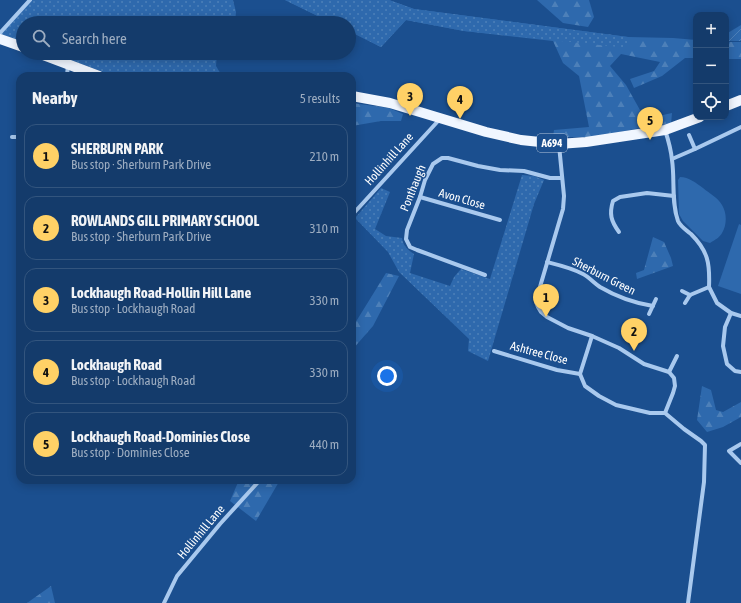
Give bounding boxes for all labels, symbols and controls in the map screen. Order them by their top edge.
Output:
map controls [693,12,729,120]
button: + [693,12,729,48]
search box [16,16,356,60]
icon: search [30,27,52,49]
text: Search here [62,30,127,47]
button: − [693,48,729,84]
pin: 3 [397,83,423,116]
button: locate [693,84,729,120]
pin: 4 [447,86,473,119]
text: Nearby [32,88,78,108]
text: 5 results [300,91,340,106]
pin: 5 [637,107,663,140]
street label: Hollinhill Lane [362,130,416,188]
road number: A694 [537,134,567,152]
text: SHERBURN PARK [71,140,163,157]
text: 1 [43,149,49,164]
text: 210 m [310,149,339,164]
text: Bus stop · Sherburn Park Drive [71,157,211,172]
street label: Ponthaugh [397,163,429,213]
street label: Avon Close [437,186,487,212]
text: ROWLANDS GILL PRIMARY SCHOOL [71,212,259,229]
text: 2 [43,221,49,236]
text: 310 m [310,221,339,236]
text: Bus stop · Sherburn Park Drive [71,229,211,244]
street label: Sherburn Green [570,254,638,298]
text: Lockhaugh Road-Hollin Hill Lane [71,284,251,301]
pin: 1 [533,284,559,317]
text: 3 [43,293,49,308]
text: 330 m [310,293,339,308]
text: Bus stop · Lockhaugh Road [71,301,195,316]
pin: 2 [621,318,647,351]
street label: Ashtree Close [509,339,569,367]
text: Lockhaugh Road [71,356,162,373]
text: 4 [43,365,49,380]
text: 330 m [310,365,339,380]
your location [377,366,397,386]
text: Bus stop · Lockhaugh Road [71,373,195,388]
text: Lockhaugh Road-Dominies Close [71,428,250,445]
text: 5 [43,437,49,452]
text: 440 m [310,437,339,452]
text: Bus stop · Dominies Close [71,445,190,460]
street label: Hollinhill Lane [175,502,227,562]

